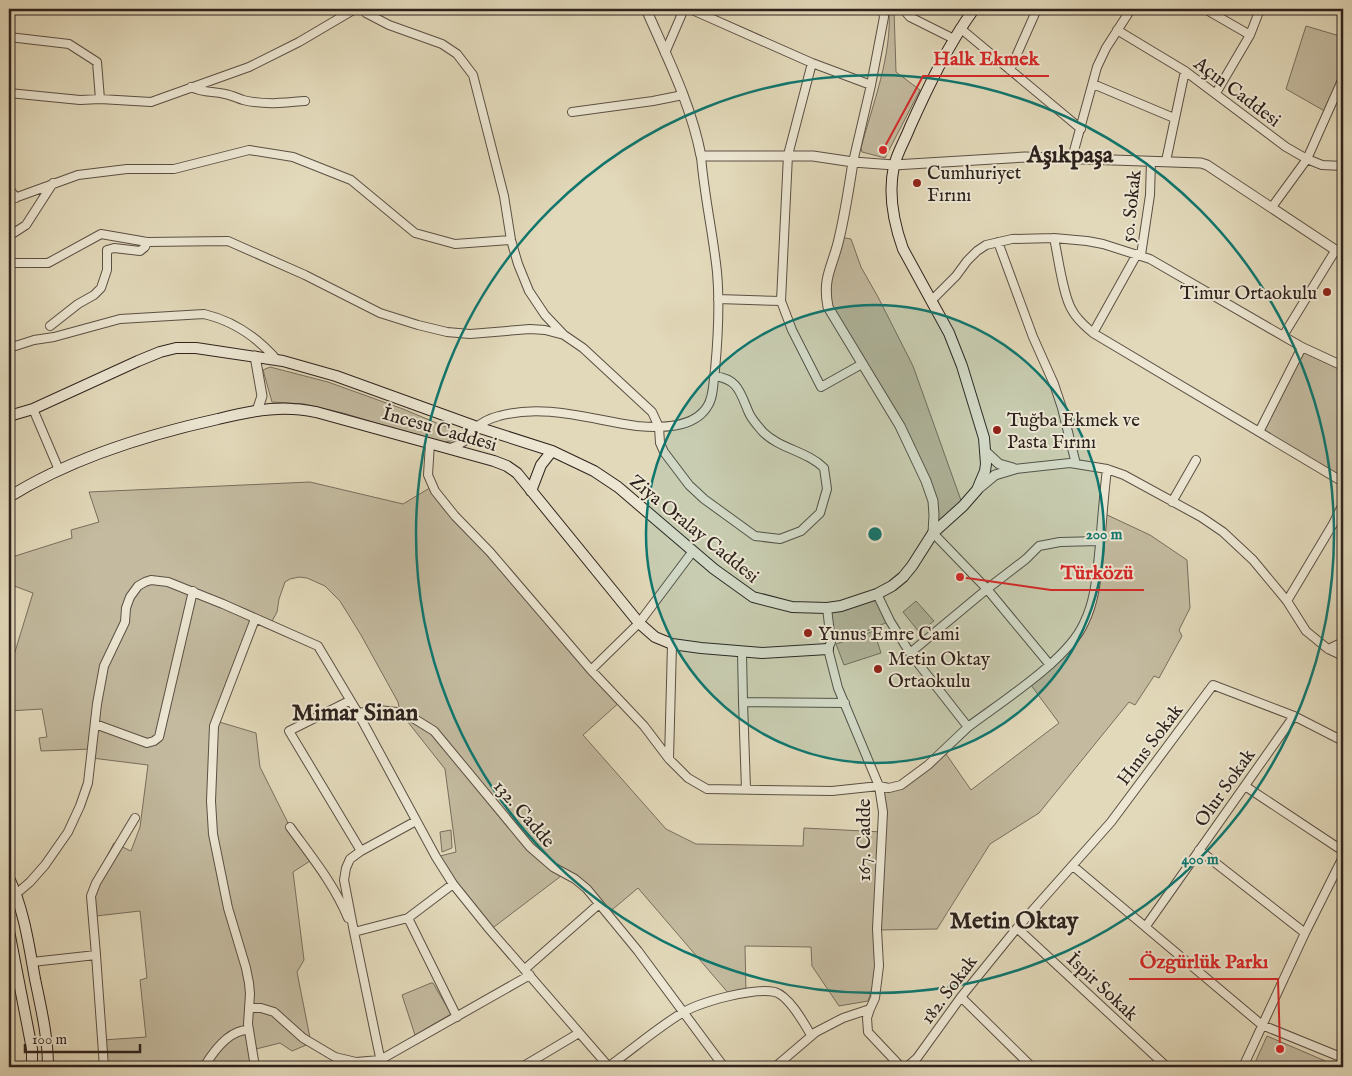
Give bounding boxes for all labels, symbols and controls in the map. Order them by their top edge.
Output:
callout: Halk Ekmek [923,41,1049,76]
text: Halk Ekmek [933,47,1040,72]
street label: Açın Caddesi [1188,51,1285,133]
district label: Aşıkpaşa [1026,140,1114,171]
place label: Cumhuriyet Fırını [927,162,1022,208]
street label: 50. Sokak [1116,168,1148,244]
marker: Cumhuriyet Fırını [911,177,923,189]
place label: Timur Ortaokulu [1180,282,1317,306]
marker: Timur Ortaokulu [1321,286,1333,298]
street label: İncesu Caddesi [379,402,500,458]
place label: Tuğba Ekmek ve Pasta Fırını [1007,409,1140,455]
marker: Tuğba Ekmek ve Pasta Fırını [991,424,1003,436]
street label: Ziya Oralay Caddesi [624,470,764,589]
centre of rings [866,525,884,543]
text: 200 m [1086,525,1123,544]
callout: Türközü [1051,555,1144,590]
text: Türközü [1060,561,1134,586]
place label: Yunus Emre Cami [818,623,960,647]
marker: Yunus Emre Cami [802,627,814,639]
place label: Metin Oktay Ortaokulu [888,648,991,694]
marker: Metin Oktay Ortaokulu [872,663,884,675]
district label: Mimar Sinan [292,698,419,729]
street label: Hınıs Sokak [1112,699,1190,791]
street label: Olur Sokak [1190,744,1262,832]
street label: 132. Cadde [488,775,560,853]
street label: 167. Cadde [853,798,877,881]
text: 400 m [1182,850,1219,869]
district label: Metin Oktay [950,906,1080,937]
callout: Özgürlük Parkı [1129,944,1278,979]
street label: İspir Sokak [1061,948,1143,1027]
street label: 182. Sokak [916,950,984,1029]
text: Özgürlük Parkı [1140,950,1269,975]
scale bar [25,1021,140,1053]
text: 100 m [32,1030,68,1049]

